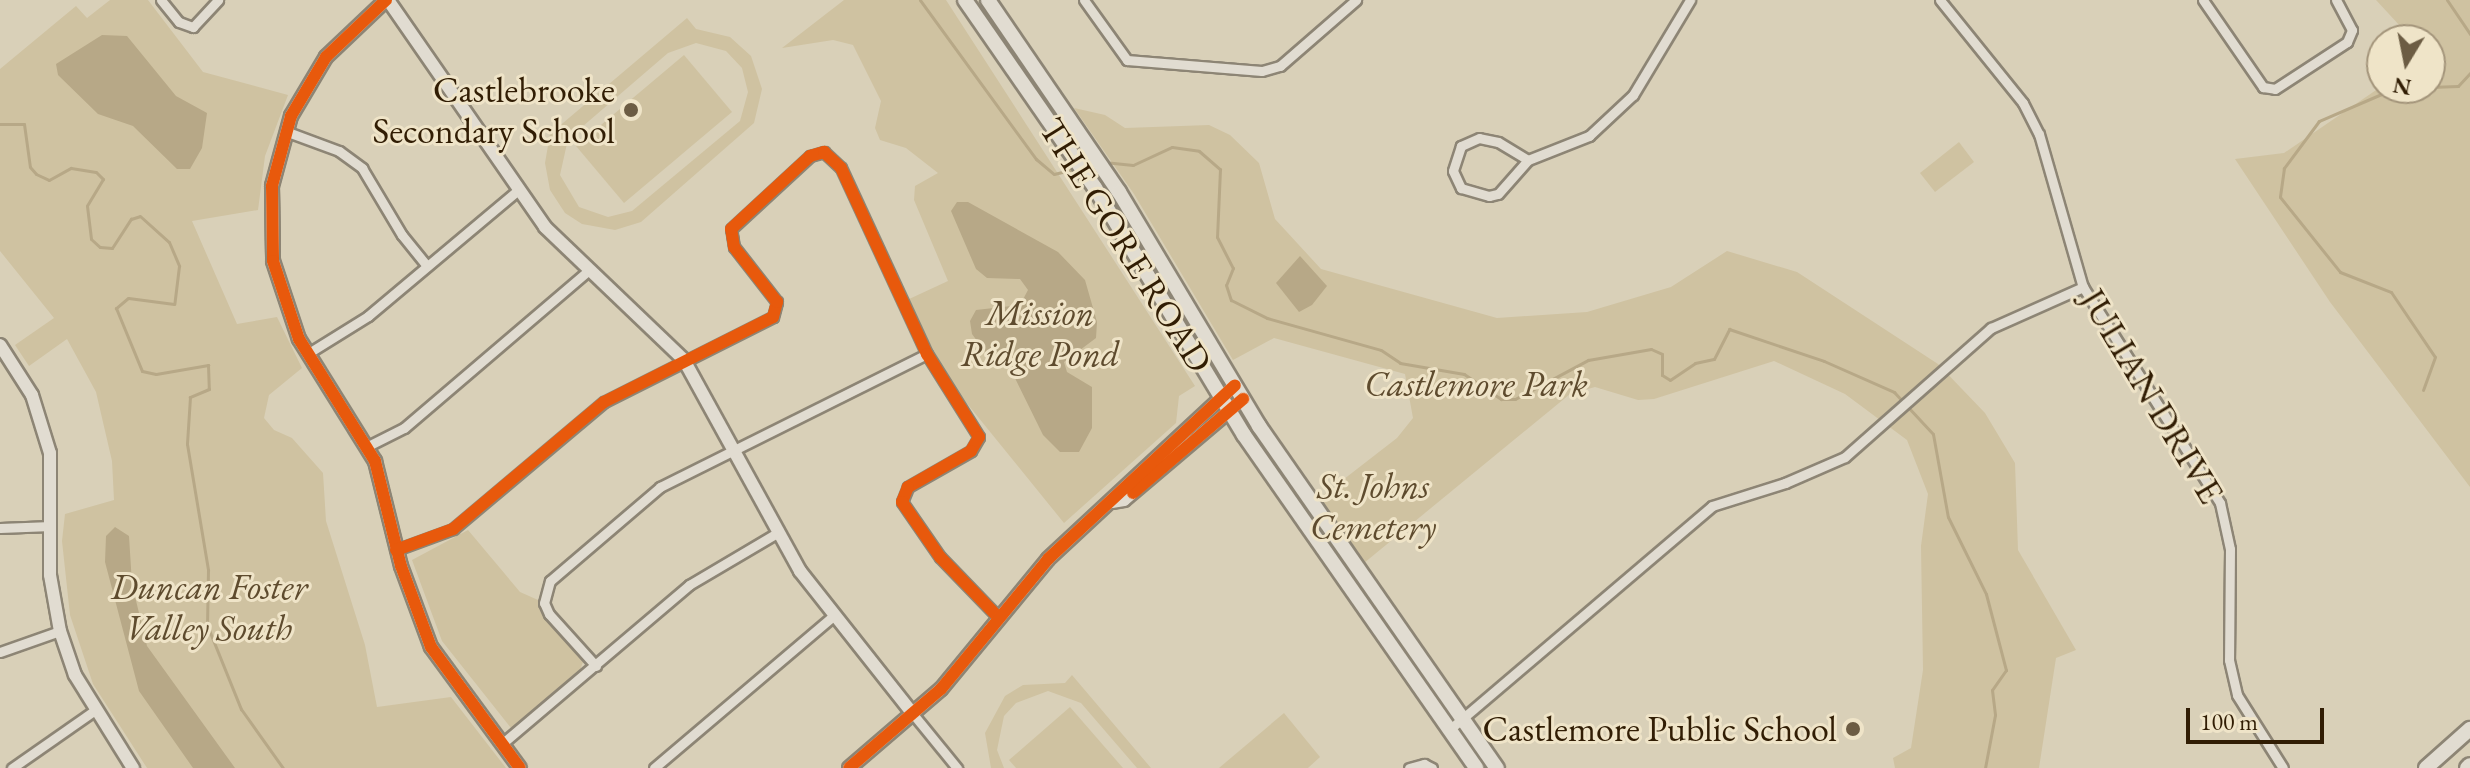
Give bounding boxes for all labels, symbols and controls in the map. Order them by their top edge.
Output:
north arrow [2366,24,2446,104]
place label: Castlebrooke Secondary School [373,67,615,152]
text: N [2391,70,2413,102]
marker: Castlebrooke Secondary School [622,101,640,119]
street label: THE GORE ROAD [1030,110,1222,380]
street label: JULIAN DRIVE [2071,281,2233,511]
park label: Mission Ridge Pond [960,290,1120,375]
park label: Castlemore Park [1364,362,1588,406]
park label: St. Johns Cemetery [1310,463,1436,548]
park label: Duncan Foster Valley South [111,564,307,649]
scale bar [2190,692,2328,742]
text: 100 m [2200,706,2258,737]
place label: Castlemore Public School [1483,707,1837,751]
marker: Castlemore Public School [1844,720,1862,738]

